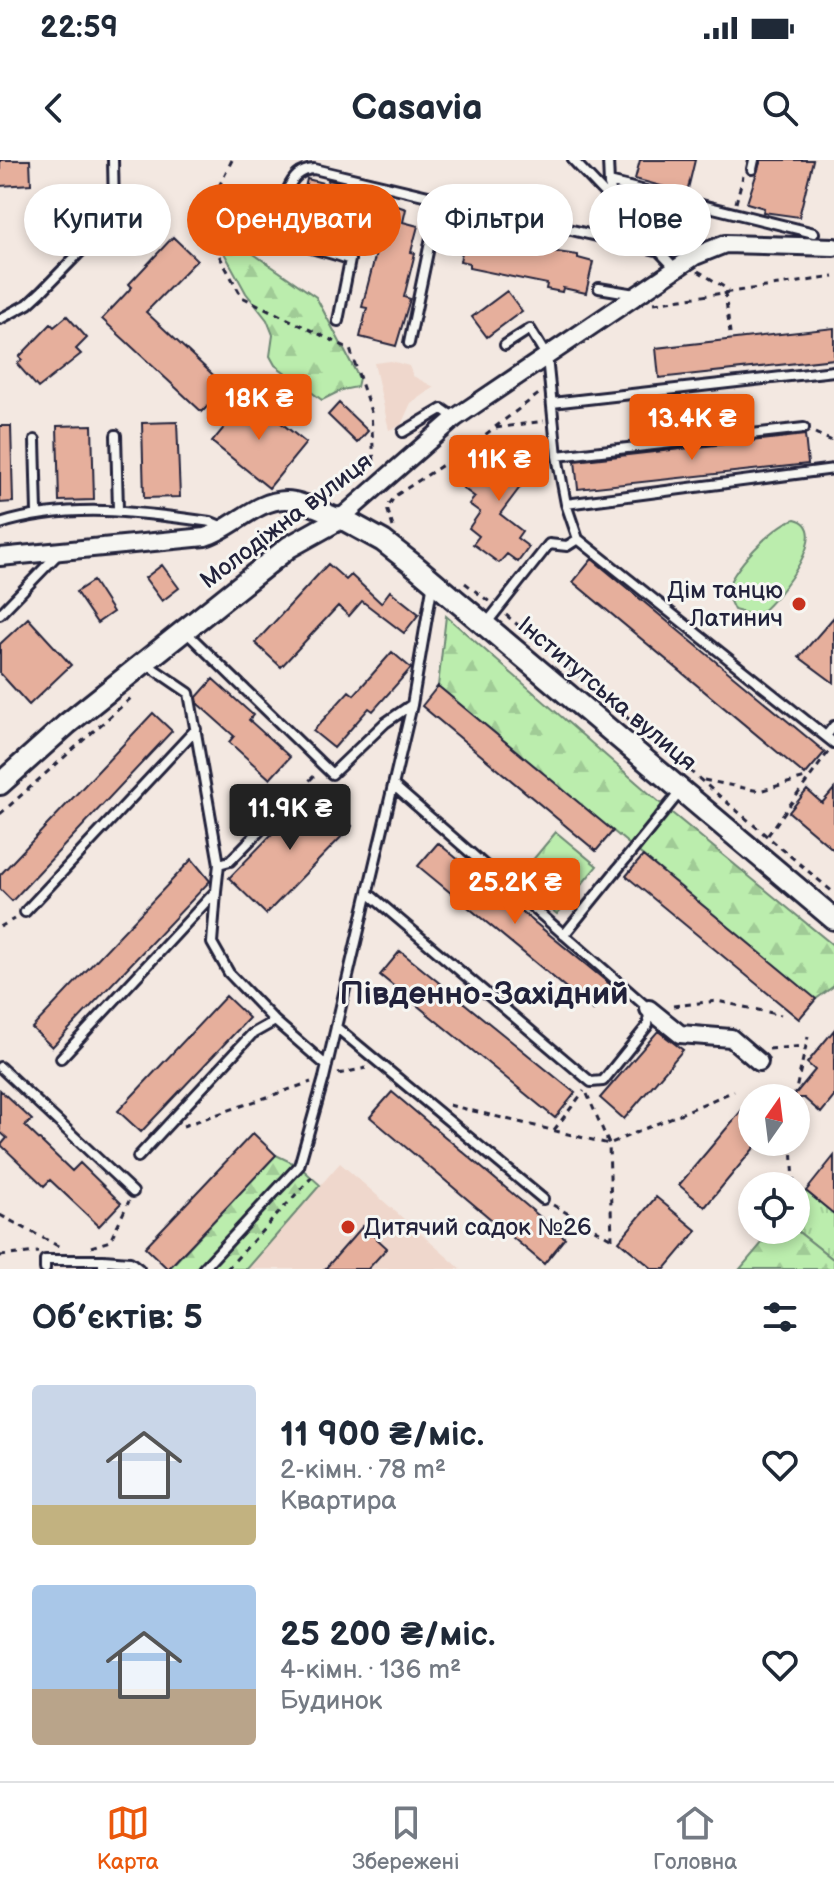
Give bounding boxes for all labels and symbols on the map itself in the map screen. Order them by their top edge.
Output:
pin: 18K ₴ [203,374,315,442]
pin: 13.4K ₴ [618,394,766,462]
pin: 11K ₴ [443,435,555,503]
street label: Молодіжна вулиця [194,447,378,595]
place label: Дім танцю Латинич [667,576,783,633]
marker: Дім танцю Латинич [790,595,808,613]
street label: Інститутська вулиця [512,611,702,777]
pin: 11.9K ₴ [216,784,364,852]
pin: 25.2K ₴ [441,858,589,926]
district label: Південно-Західний [339,975,629,1014]
north arrow [738,1084,810,1156]
place label: Дитячий садок №26 [364,1213,592,1242]
marker: Дитячий садок №26 [339,1218,357,1236]

